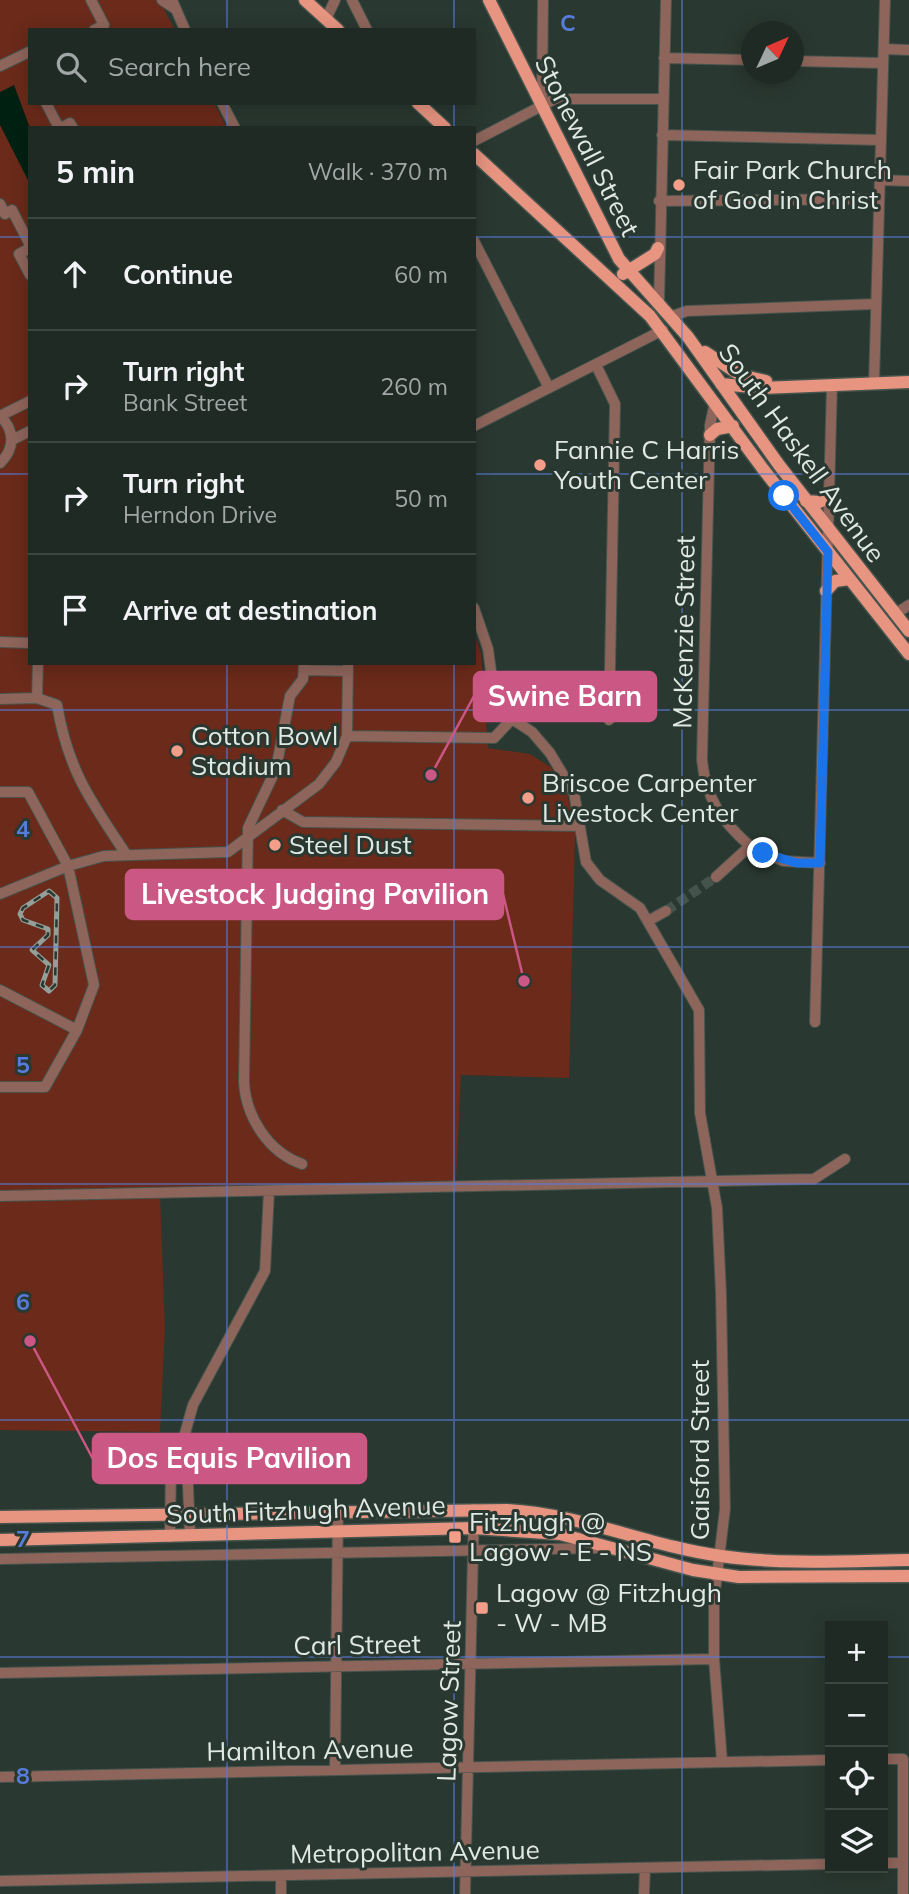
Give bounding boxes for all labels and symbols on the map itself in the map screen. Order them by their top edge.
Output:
text: C [560,8,576,37]
north arrow [741,21,804,84]
street label: Stonewall Street [528,50,647,242]
place label: Fair Park Church of God in Christ [693,153,892,216]
marker: Fair Park Church of God in Christ [671,177,687,193]
street label: South Haskell Avenue [712,337,893,569]
place label: Fannie C Harris Youth Center [553,433,739,496]
marker: Fannie C Harris Youth Center [532,457,548,473]
route start [768,480,799,511]
street label: McKenzie Street [665,535,702,729]
callout: Swine Barn [474,672,656,721]
text: Swine Barn [488,678,642,713]
place label: Cotton Bowl Stadium [191,719,338,782]
marker: Cotton Bowl Stadium [169,743,185,759]
place label: Briscoe Carpenter Livestock Center [542,766,757,829]
marker: Briscoe Carpenter Livestock Center [520,790,536,806]
text: 4 [16,814,30,843]
place label: Steel Dust [289,828,412,861]
marker: Steel Dust [267,837,283,853]
route end [747,837,778,868]
callout: Livestock Judging Pavilion [126,870,503,919]
text: Livestock Judging Pavilion [141,876,489,911]
text: 5 [16,1050,30,1079]
text: 6 [16,1287,30,1316]
street label: Gaisford Street [683,1360,716,1540]
callout: Dos Equis Pavilion [93,1434,366,1483]
text: Dos Equis Pavilion [106,1440,352,1475]
street label: South Fitzhugh Avenue [166,1488,446,1531]
place label: Fitzhugh @ Lagow - E - NS [469,1505,652,1568]
text: 7 [16,1524,30,1553]
marker: Fitzhugh @ Lagow - E - NS [447,1529,463,1545]
place label: Lagow @ Fitzhugh - W - MB [496,1576,722,1639]
marker: Lagow @ Fitzhugh - W - MB [474,1600,490,1616]
street label: Lagow Street [429,1620,468,1782]
street label: Carl Street [293,1627,421,1662]
street label: Hamilton Avenue [206,1731,414,1768]
text: 8 [16,1761,30,1790]
street label: Metropolitan Avenue [290,1833,540,1870]

